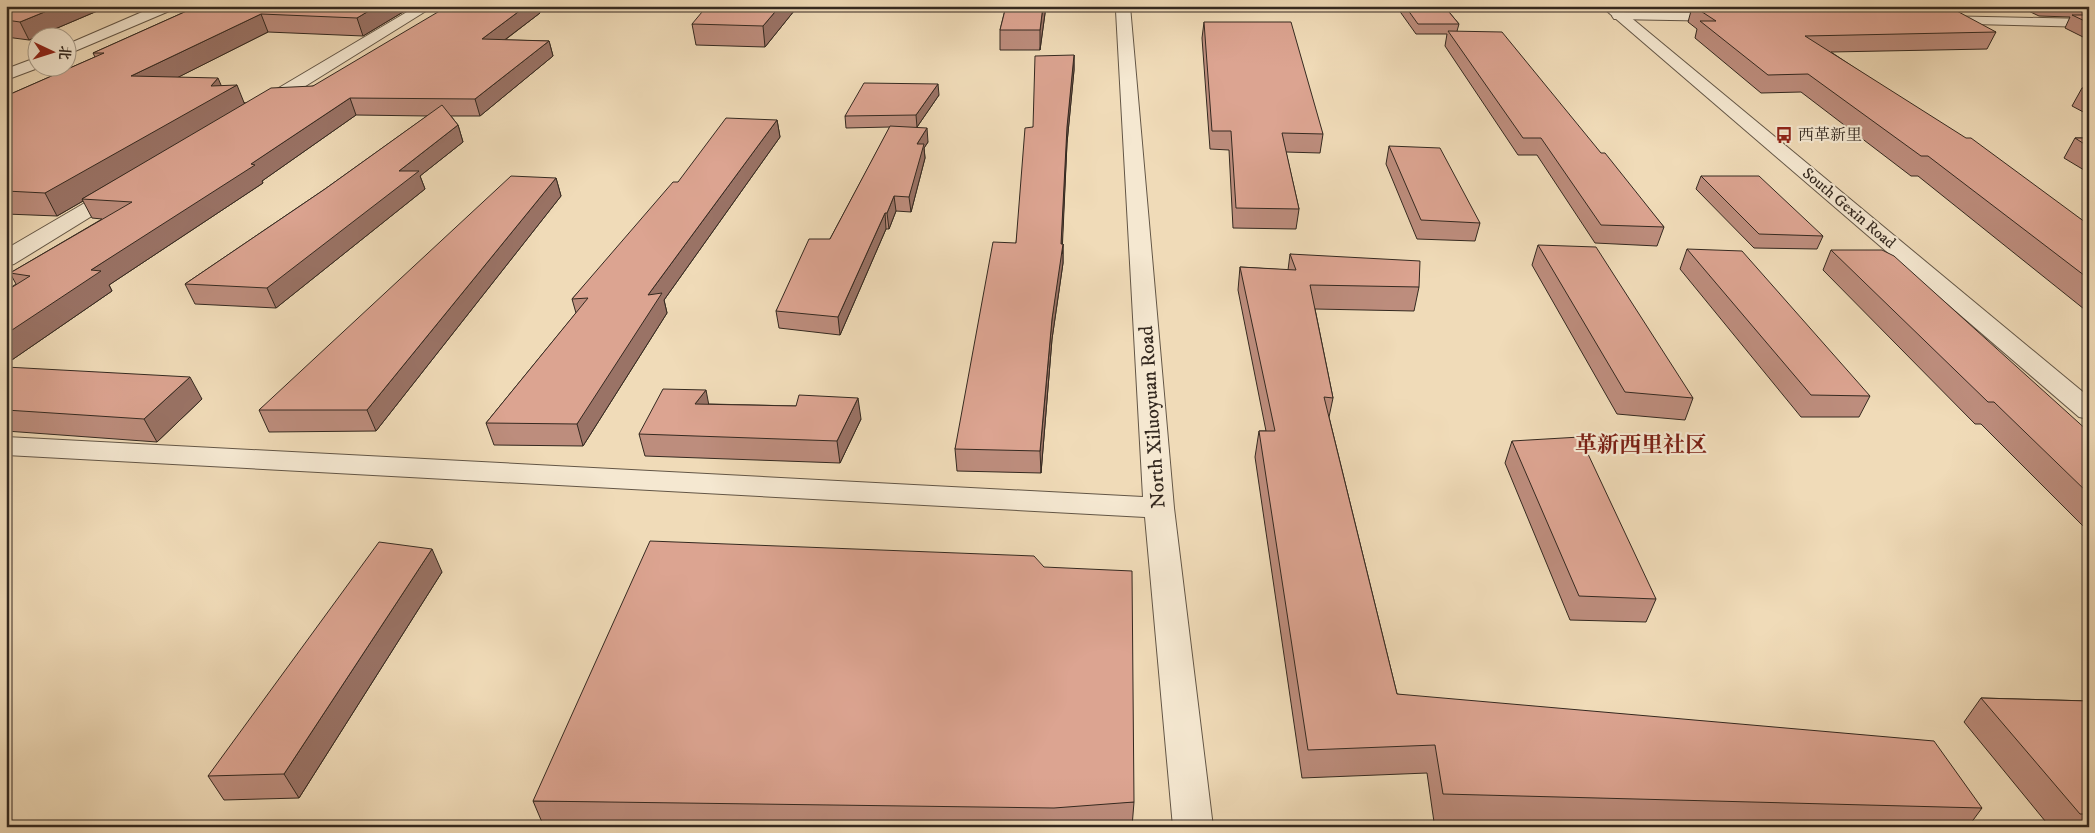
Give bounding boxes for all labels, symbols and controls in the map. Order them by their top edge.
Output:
north arrow [28,28,78,78]
text: 北 [55,45,73,60]
bus stop icon: 西革新里 [1774,125,1794,145]
place label: 西革新里 [1798,125,1862,145]
street label: South Gexin Road [1798,163,1900,253]
street label: North Xiluoyuan Road [1134,325,1172,509]
district label: 革新西里社区 [1575,432,1707,459]

